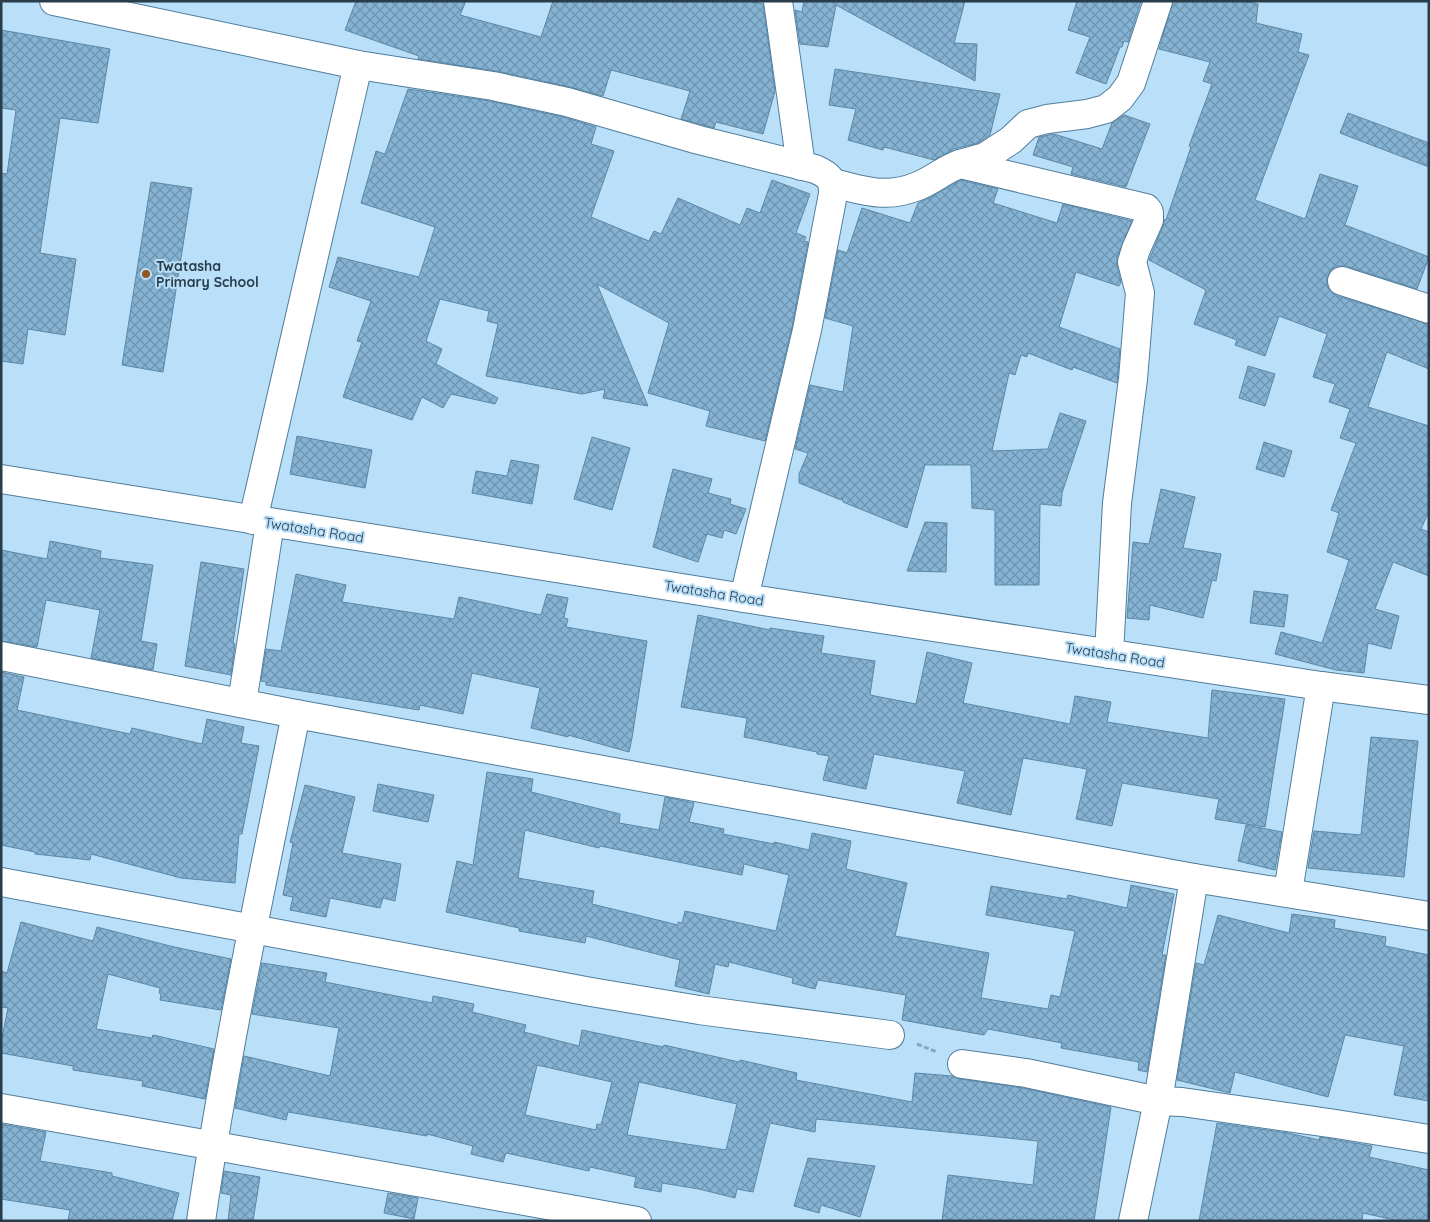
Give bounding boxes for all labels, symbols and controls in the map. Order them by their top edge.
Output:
place label: Twatasha Primary School [156,257,259,291]
marker: Twatasha Primary School [140,268,152,280]
street label: Twatasha Road [263,513,365,547]
street label: Twatasha Road [663,576,765,610]
street label: Twatasha Road [1064,638,1166,672]

